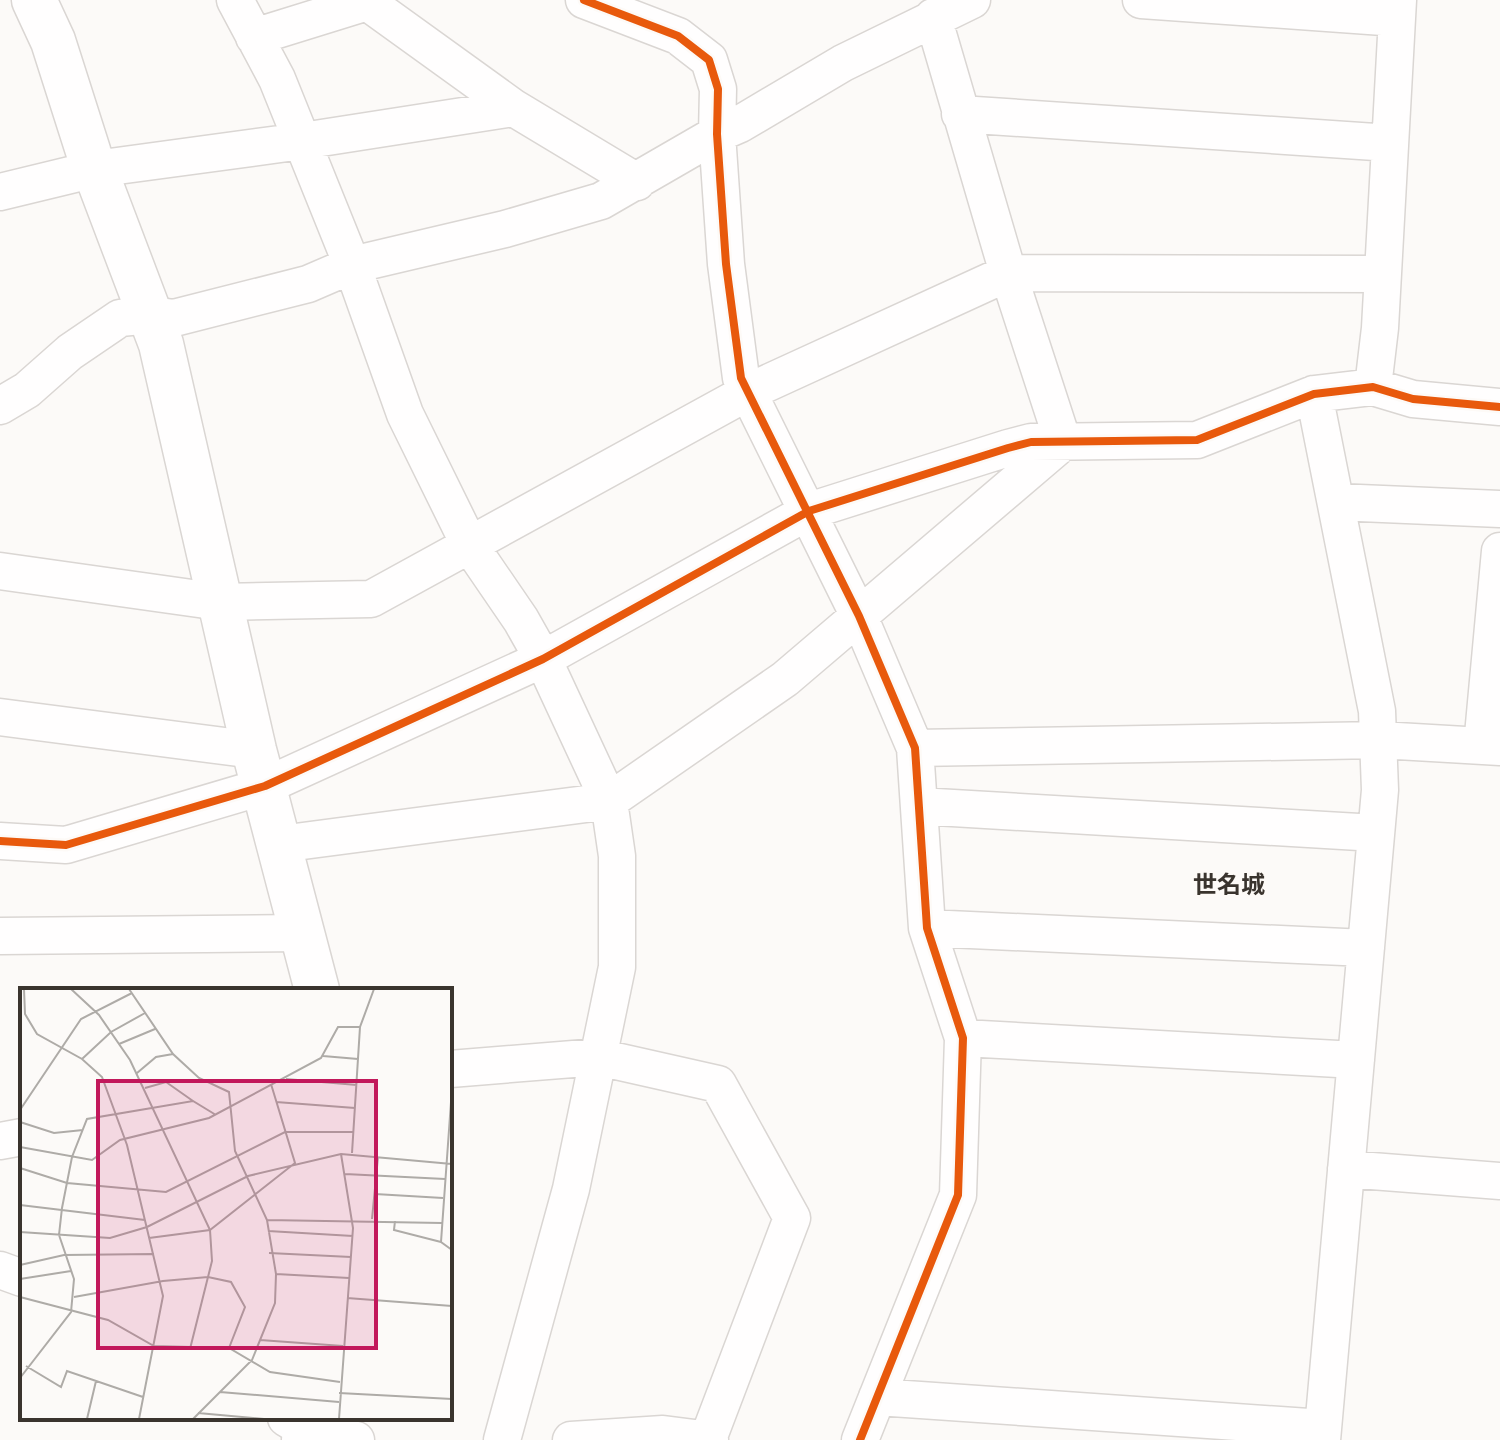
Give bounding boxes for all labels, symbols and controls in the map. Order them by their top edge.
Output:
district label: 世名城 [1193,869,1265,899]
inset map [20,988,452,1420]

